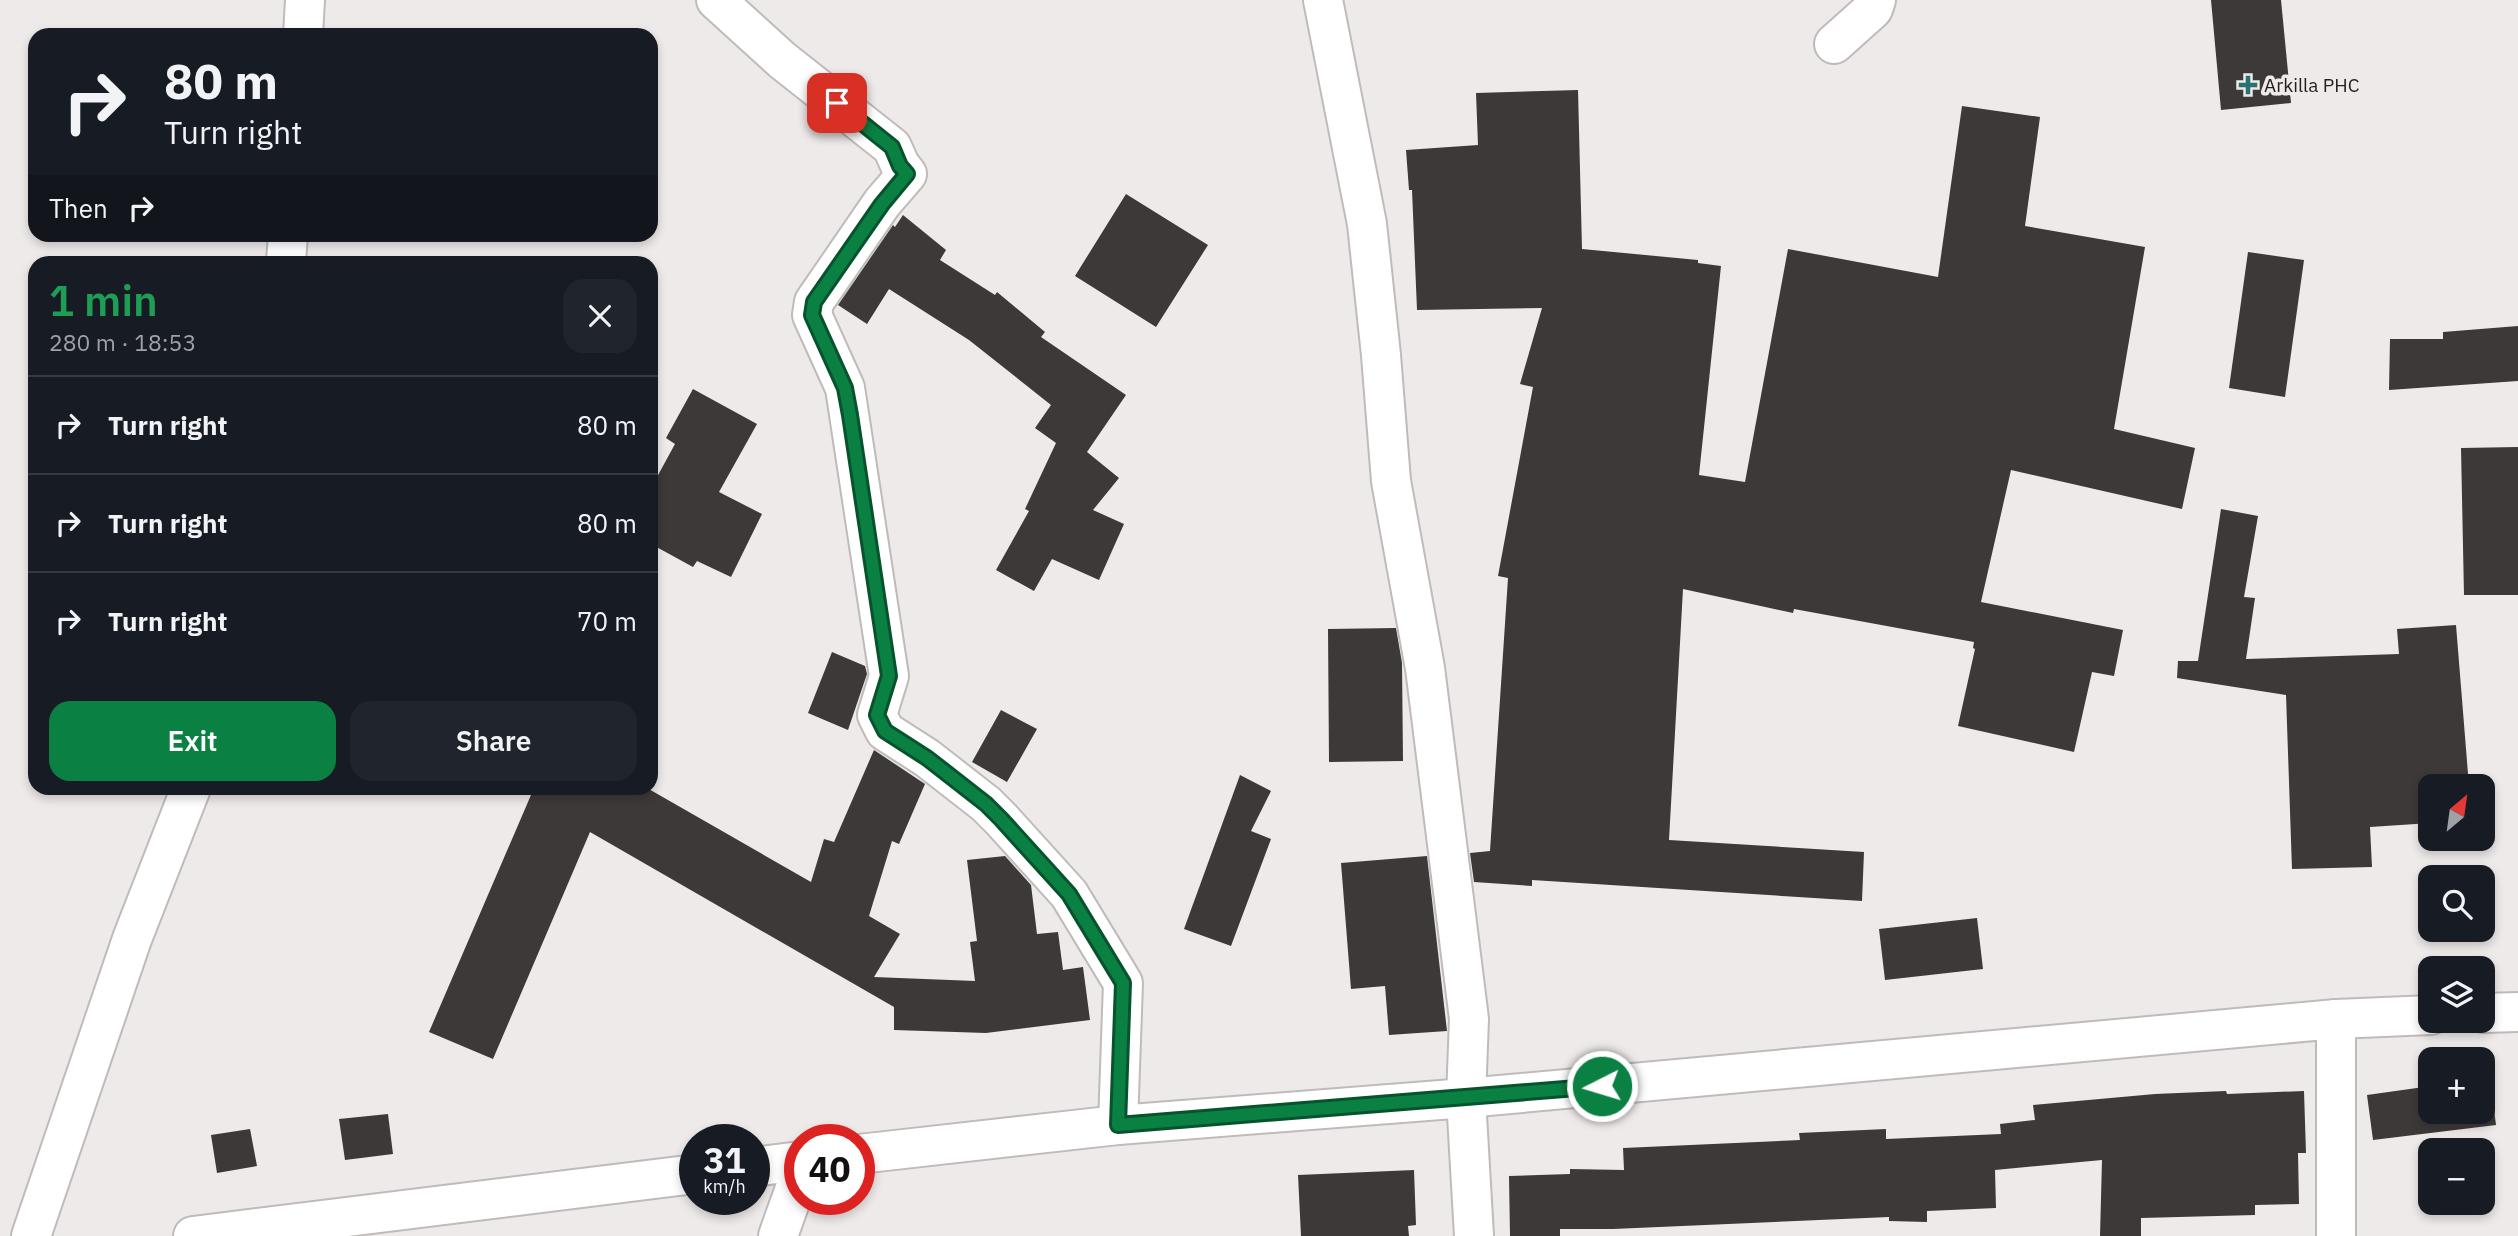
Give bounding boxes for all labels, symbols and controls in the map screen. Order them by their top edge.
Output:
text: 80 m [164,49,278,112]
icon: right [49,56,140,147]
pin [807,73,867,133]
place label: Arkilla PHC [2264,73,2360,97]
marker: Arkilla PHC [2238,75,2258,95]
icon: arrive [818,84,856,122]
text: Turn right [164,111,302,153]
icon: right [122,189,160,227]
text: Then [49,191,108,225]
text: 1 min [49,273,158,328]
button: close [563,279,637,353]
text: 280 m · 18:53 [49,327,196,357]
icon: right [49,406,87,444]
text: Turn right [108,408,227,442]
text: 80 m [577,408,637,442]
icon: right [49,504,87,542]
text: Turn right [108,506,227,540]
text: 80 m [577,506,637,540]
icon: right [49,602,87,640]
text: Turn right [108,604,227,638]
text: 70 m [577,604,637,638]
button: Exit [49,701,336,781]
button: Share [350,701,637,781]
north arrow [2418,774,2496,850]
map controls [2418,774,2495,1215]
button: search [2418,865,2495,942]
button: layers [2418,956,2495,1033]
button: + [2418,1047,2495,1124]
position arrow [1565,1049,1639,1123]
speed limit sign: 40 [784,1124,875,1215]
text: 31 [703,1137,746,1183]
button: − [2418,1138,2495,1215]
text: km/h [703,1175,746,1198]

